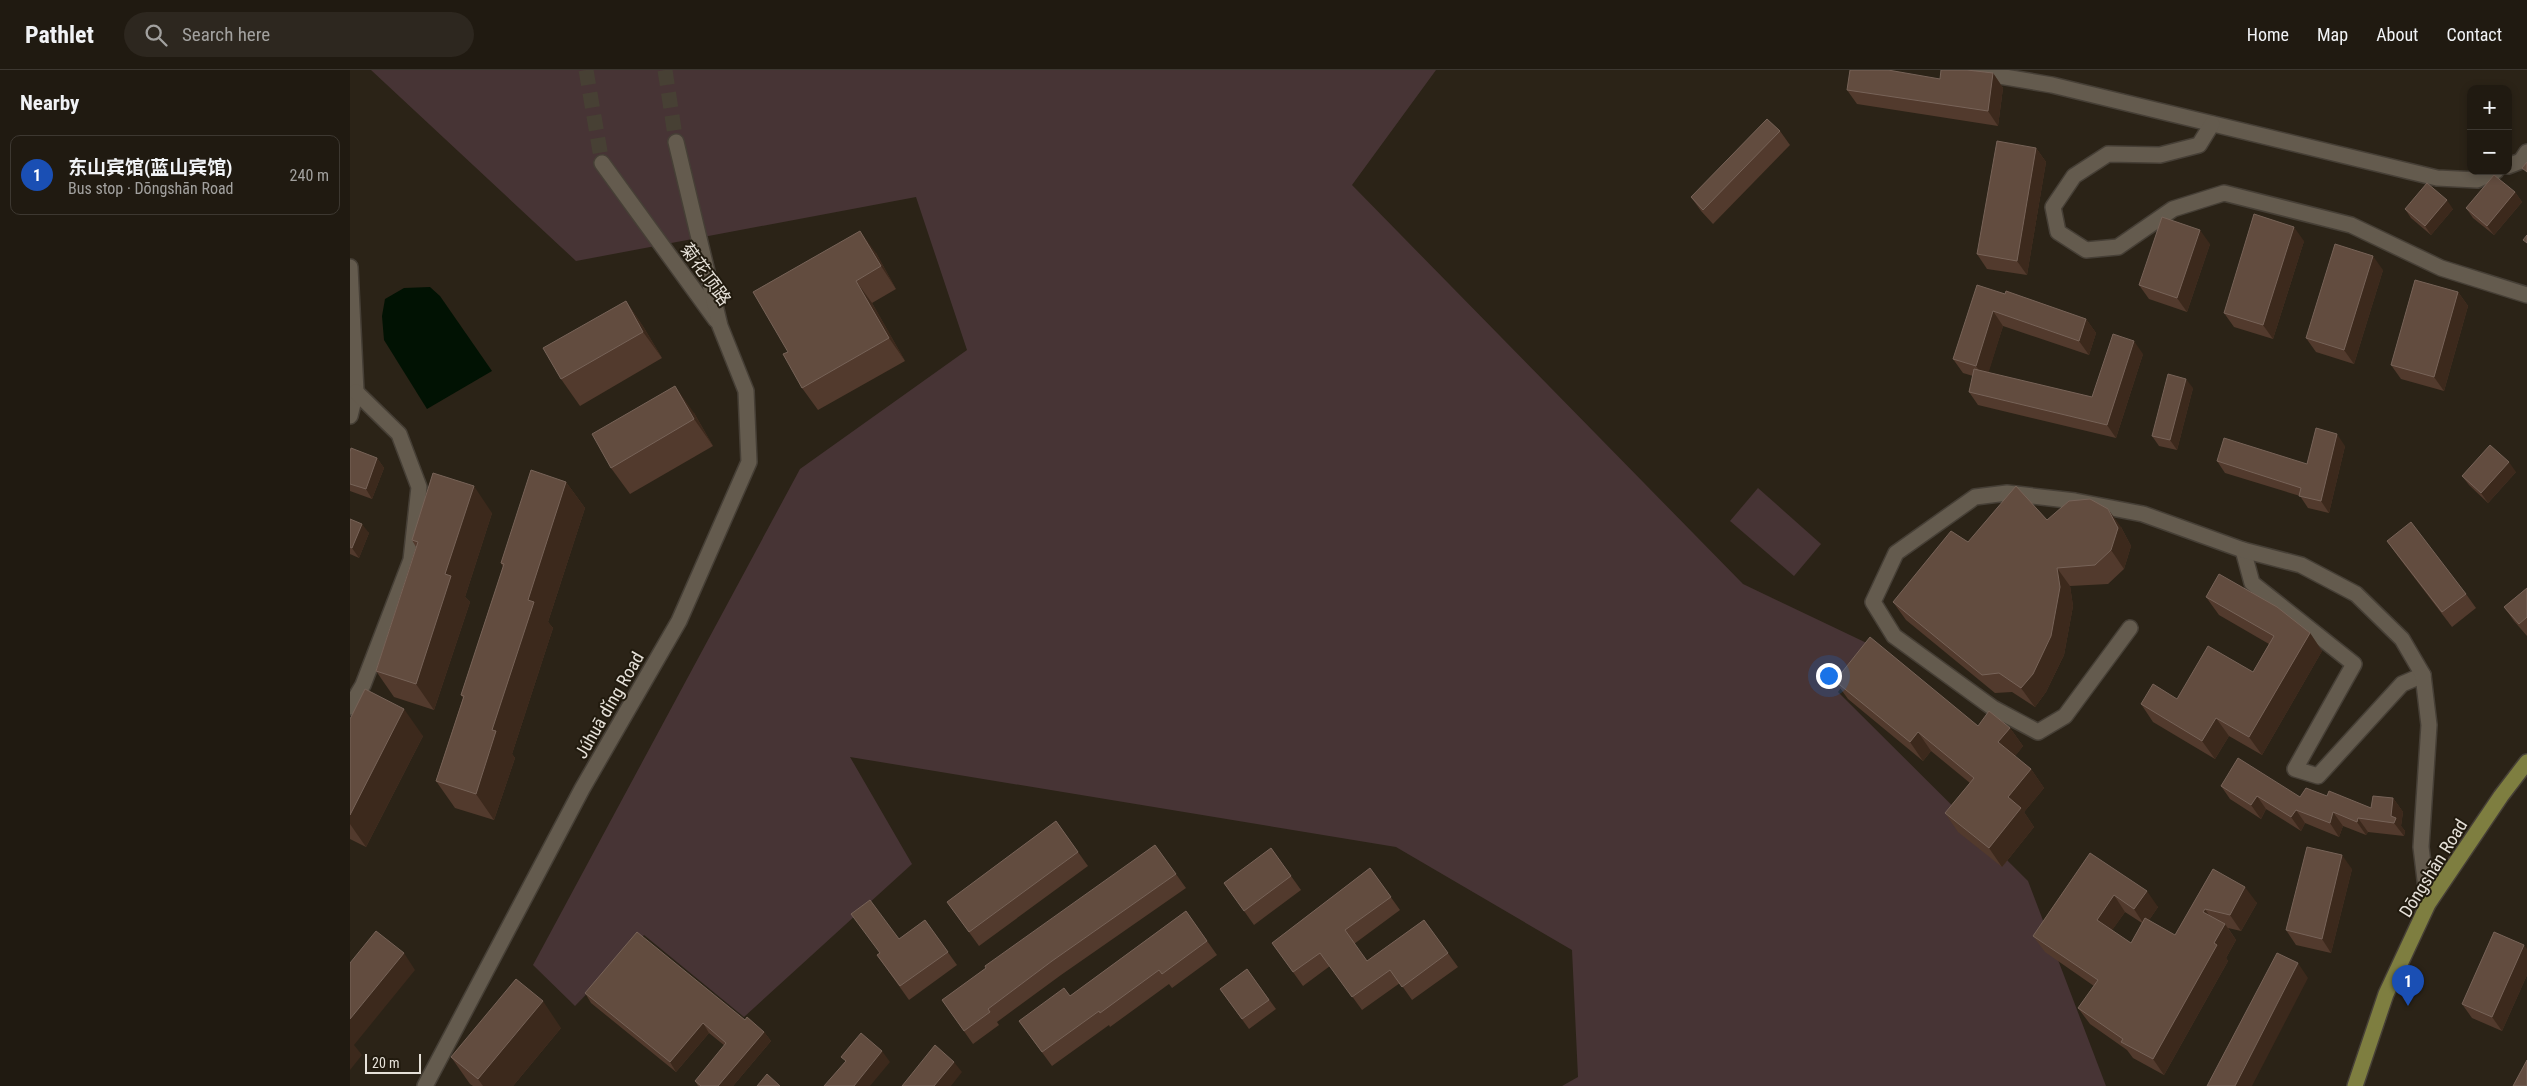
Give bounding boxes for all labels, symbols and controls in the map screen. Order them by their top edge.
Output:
search box [124,12,474,57]
text: Pathlet [25,21,94,49]
icon: search [142,21,170,49]
text: Search here [182,23,270,46]
text: Home [2247,24,2289,45]
text: Map [2317,24,2348,45]
text: About [2376,24,2418,45]
text: Contact [2446,24,2502,45]
map controls [2467,85,2512,175]
button: + [2467,85,2512,130]
text: Nearby [20,91,79,115]
button: − [2467,130,2512,175]
text: 东山宾馆(蓝山宾馆) [68,156,232,179]
text: 1 [33,166,41,185]
text: 240 m [290,166,329,185]
text: Bus stop · Dōngshān Road [68,179,234,198]
street label: 菊花顶路 [676,239,736,309]
street label: Júhuā dǐng Road [570,648,648,762]
your location [1816,663,1842,689]
street label: Dōngshān Road [2395,815,2471,921]
pin: 1 [2392,965,2424,1006]
scale bar [365,1051,421,1074]
text: 20 m [372,1055,400,1071]

